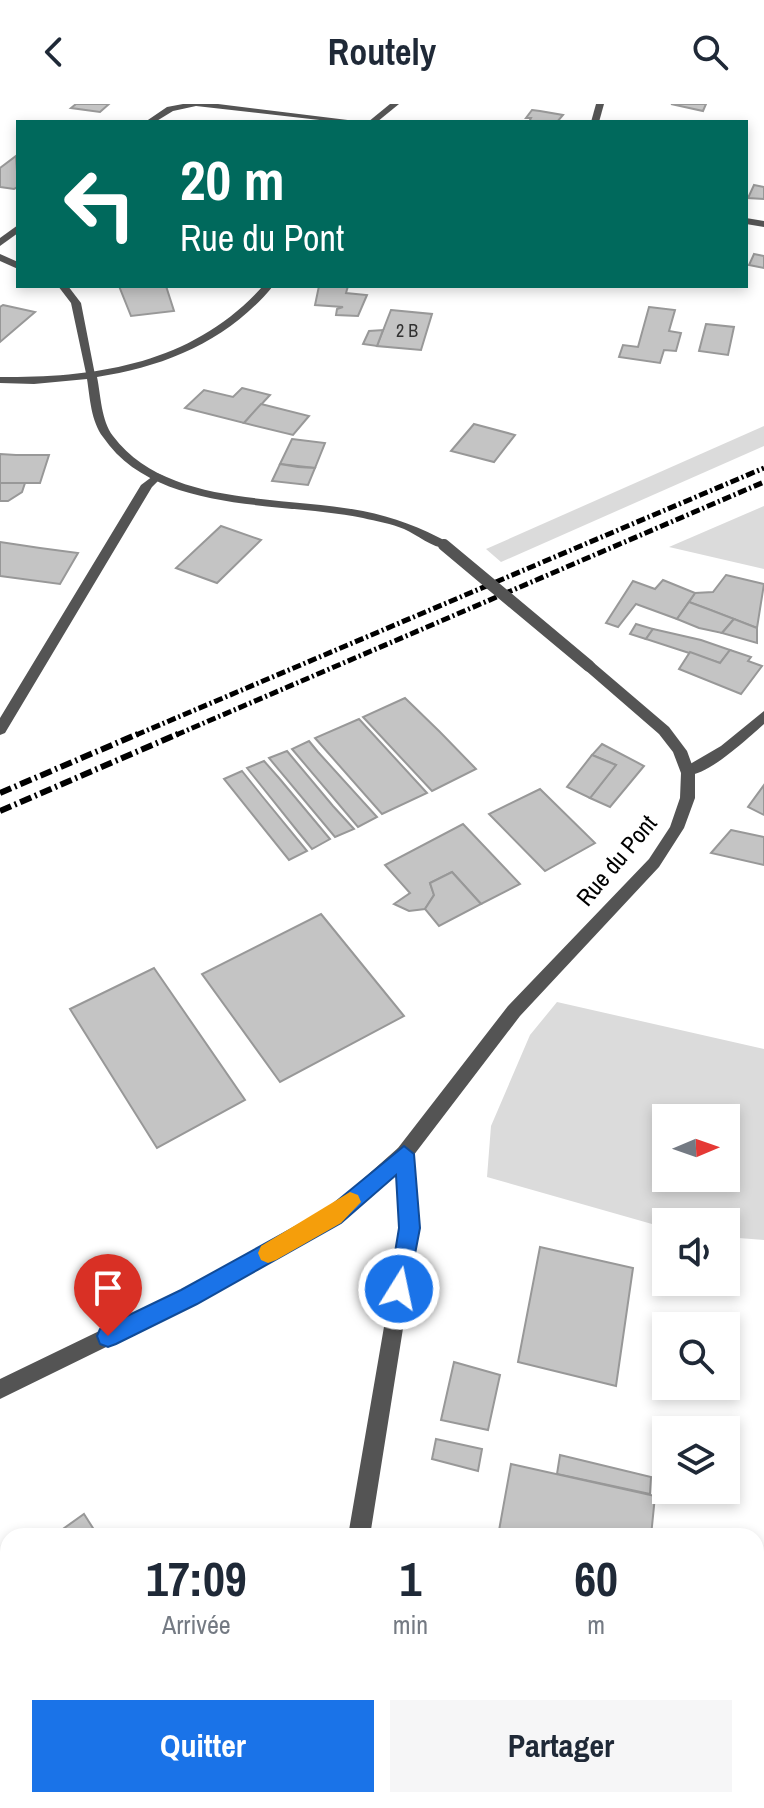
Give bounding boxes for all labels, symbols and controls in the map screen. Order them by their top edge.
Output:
text: Routely [328,28,436,76]
icon: back [32,30,76,74]
icon: search [688,30,732,74]
text: 20 m [180,142,285,217]
icon: left [48,152,152,256]
text: Rue du Pont [180,214,344,262]
house number: 2 B [396,318,418,343]
street label: Rue du Pont [569,807,664,912]
north arrow [652,1104,740,1192]
map controls [652,1104,740,1504]
button: sound [652,1208,740,1296]
position arrow [357,1247,441,1331]
pin [74,1254,142,1336]
icon: arrive [86,1266,130,1310]
button: search [652,1312,740,1400]
button: layers [652,1416,740,1504]
text: 17:09 [146,1546,247,1611]
text: 1 [399,1546,421,1611]
text: 60 [574,1546,618,1611]
text: Arrivée [162,1607,231,1642]
text: min [393,1607,428,1642]
text: m [587,1607,605,1642]
button: Quitter [32,1700,374,1792]
button: Partager [390,1700,732,1792]

